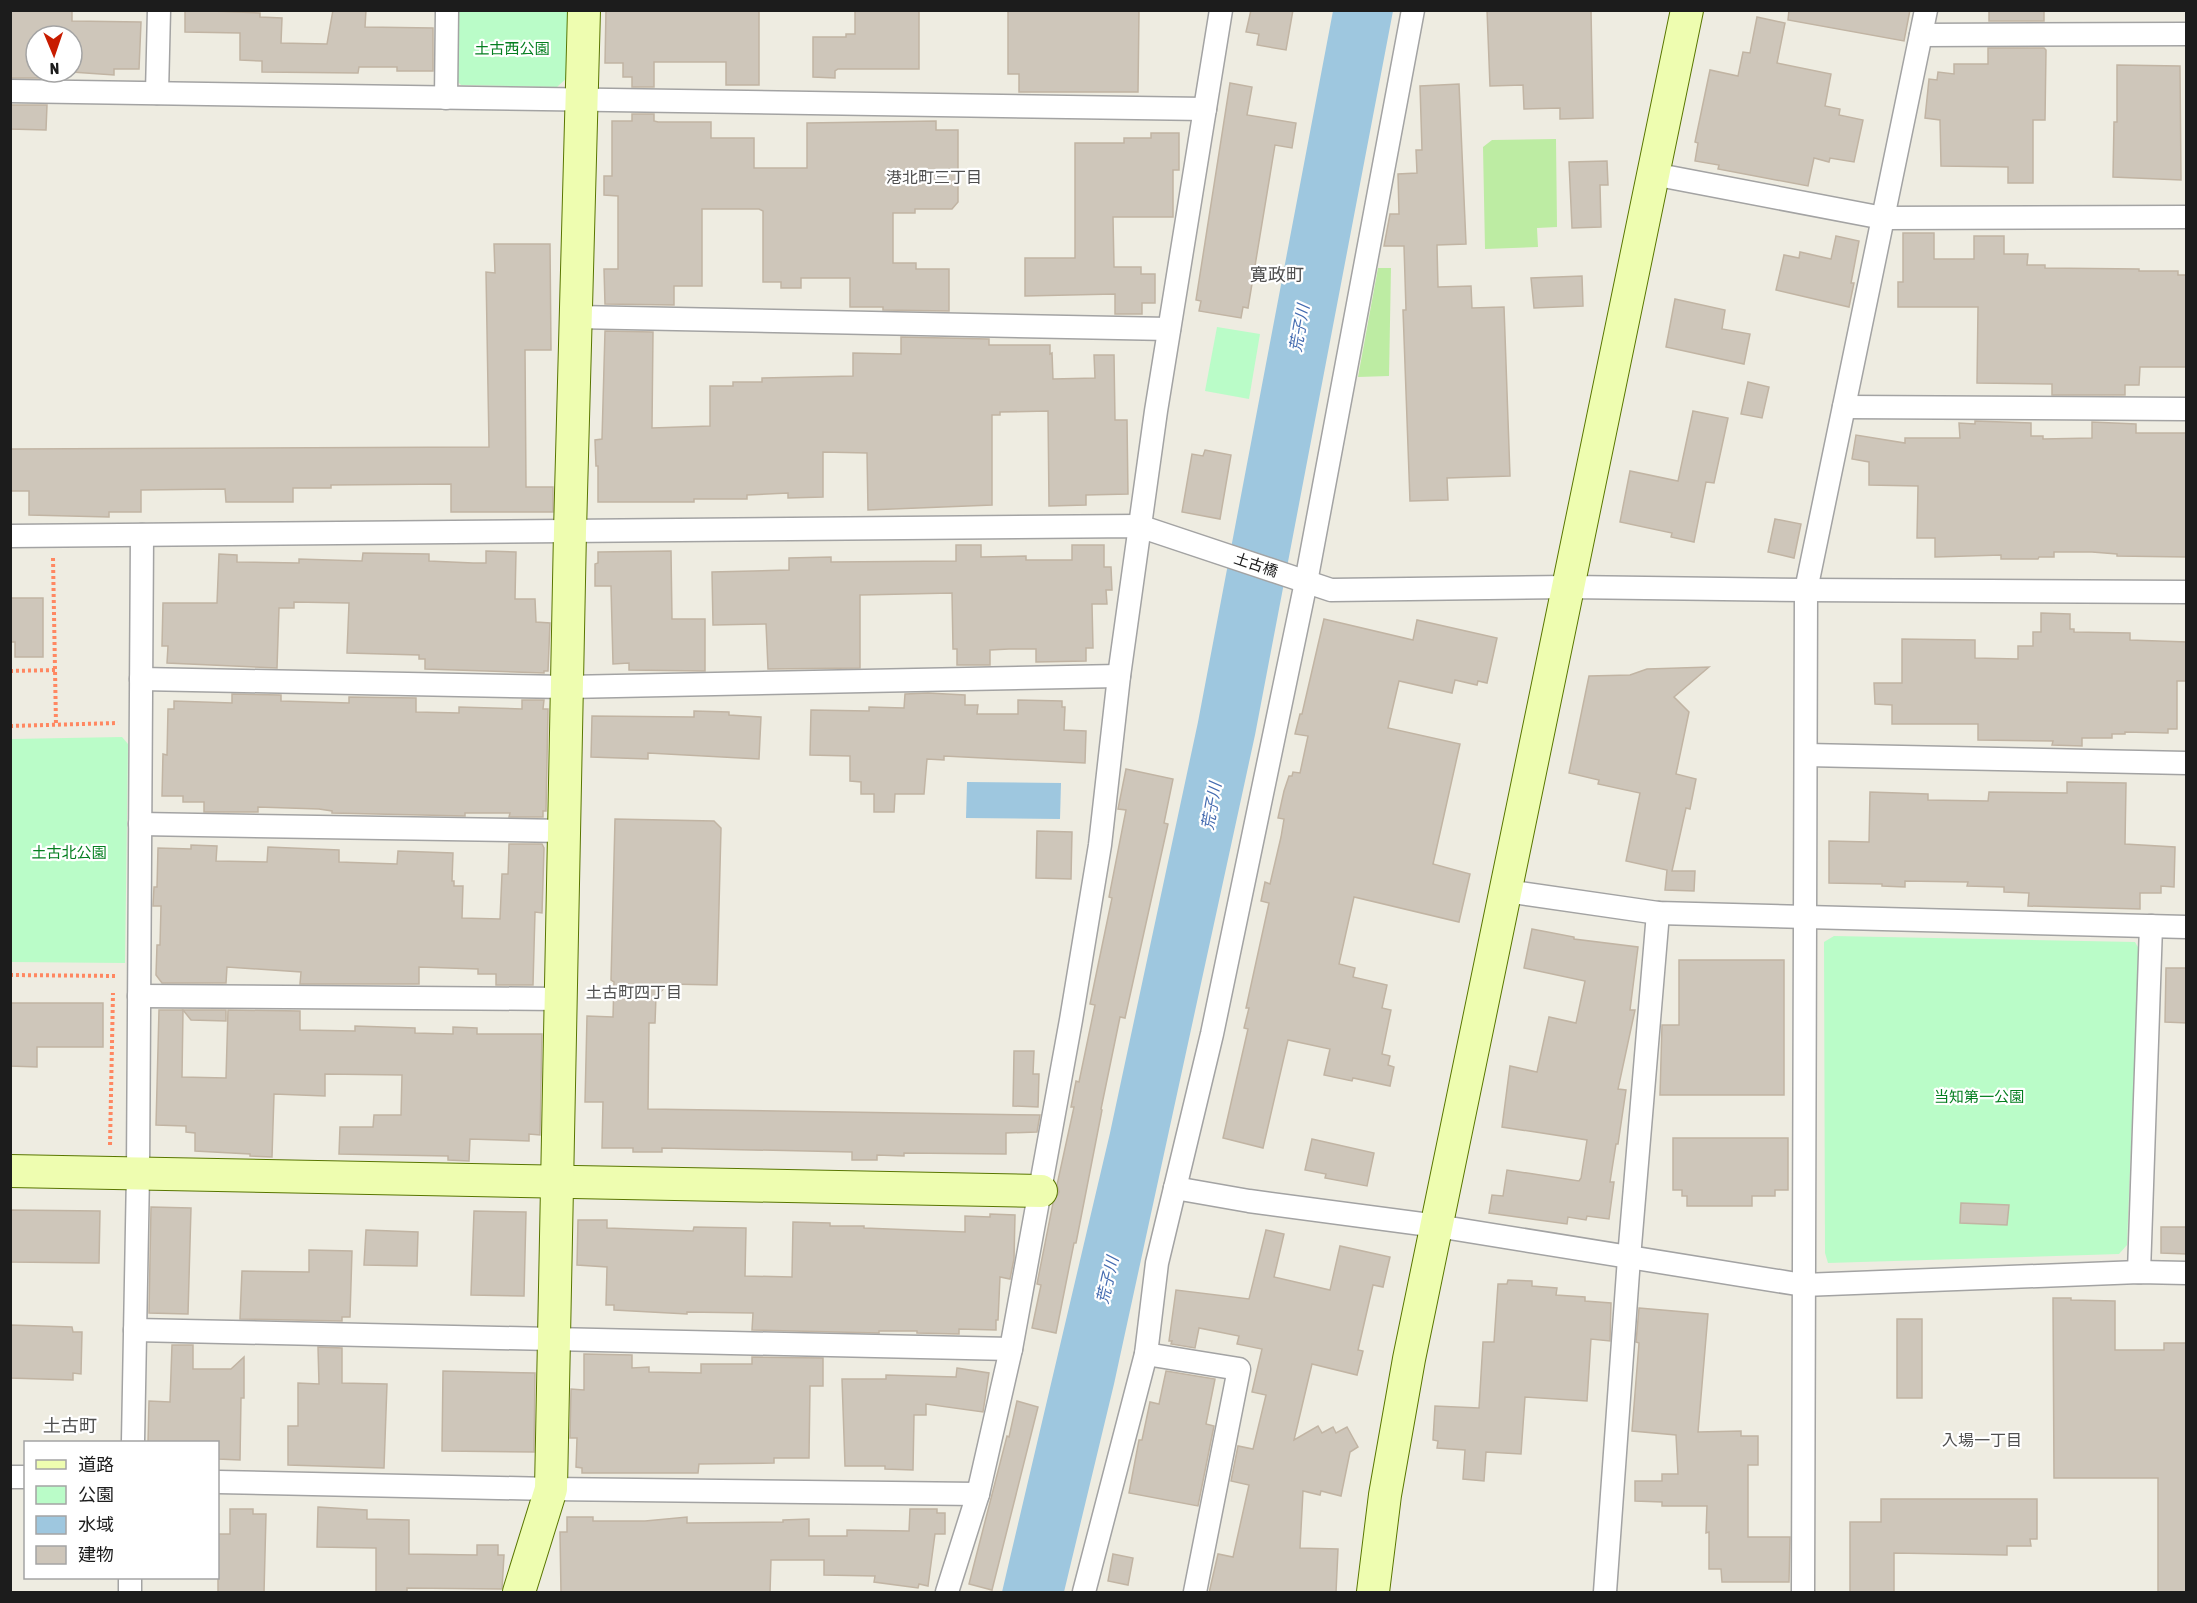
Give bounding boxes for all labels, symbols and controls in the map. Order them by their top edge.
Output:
north arrow [24,24,84,84]
park label: 土古西公園 [474,40,550,57]
text: N [49,60,60,78]
district label: 港北町三丁目 [886,168,982,186]
district label: 寛政町 [1250,264,1304,285]
water label: 荒子川 [1286,301,1312,353]
street label: 土古橋 [1232,549,1280,580]
water label: 荒子川 [1198,779,1224,831]
park label: 土古北公園 [31,844,107,861]
district label: 土古町四丁目 [586,983,682,1001]
park label: 当知第一公園 [1934,1088,2024,1105]
water label: 荒子川 [1093,1253,1122,1305]
district label: 土古町 [43,1415,97,1436]
district label: 入場一丁目 [1942,1431,2022,1449]
legend [24,1441,219,1579]
text: 道路 [78,1454,114,1475]
text: 公園 [78,1484,114,1505]
text: 水域 [78,1514,114,1535]
text: 建物 [78,1544,114,1565]

